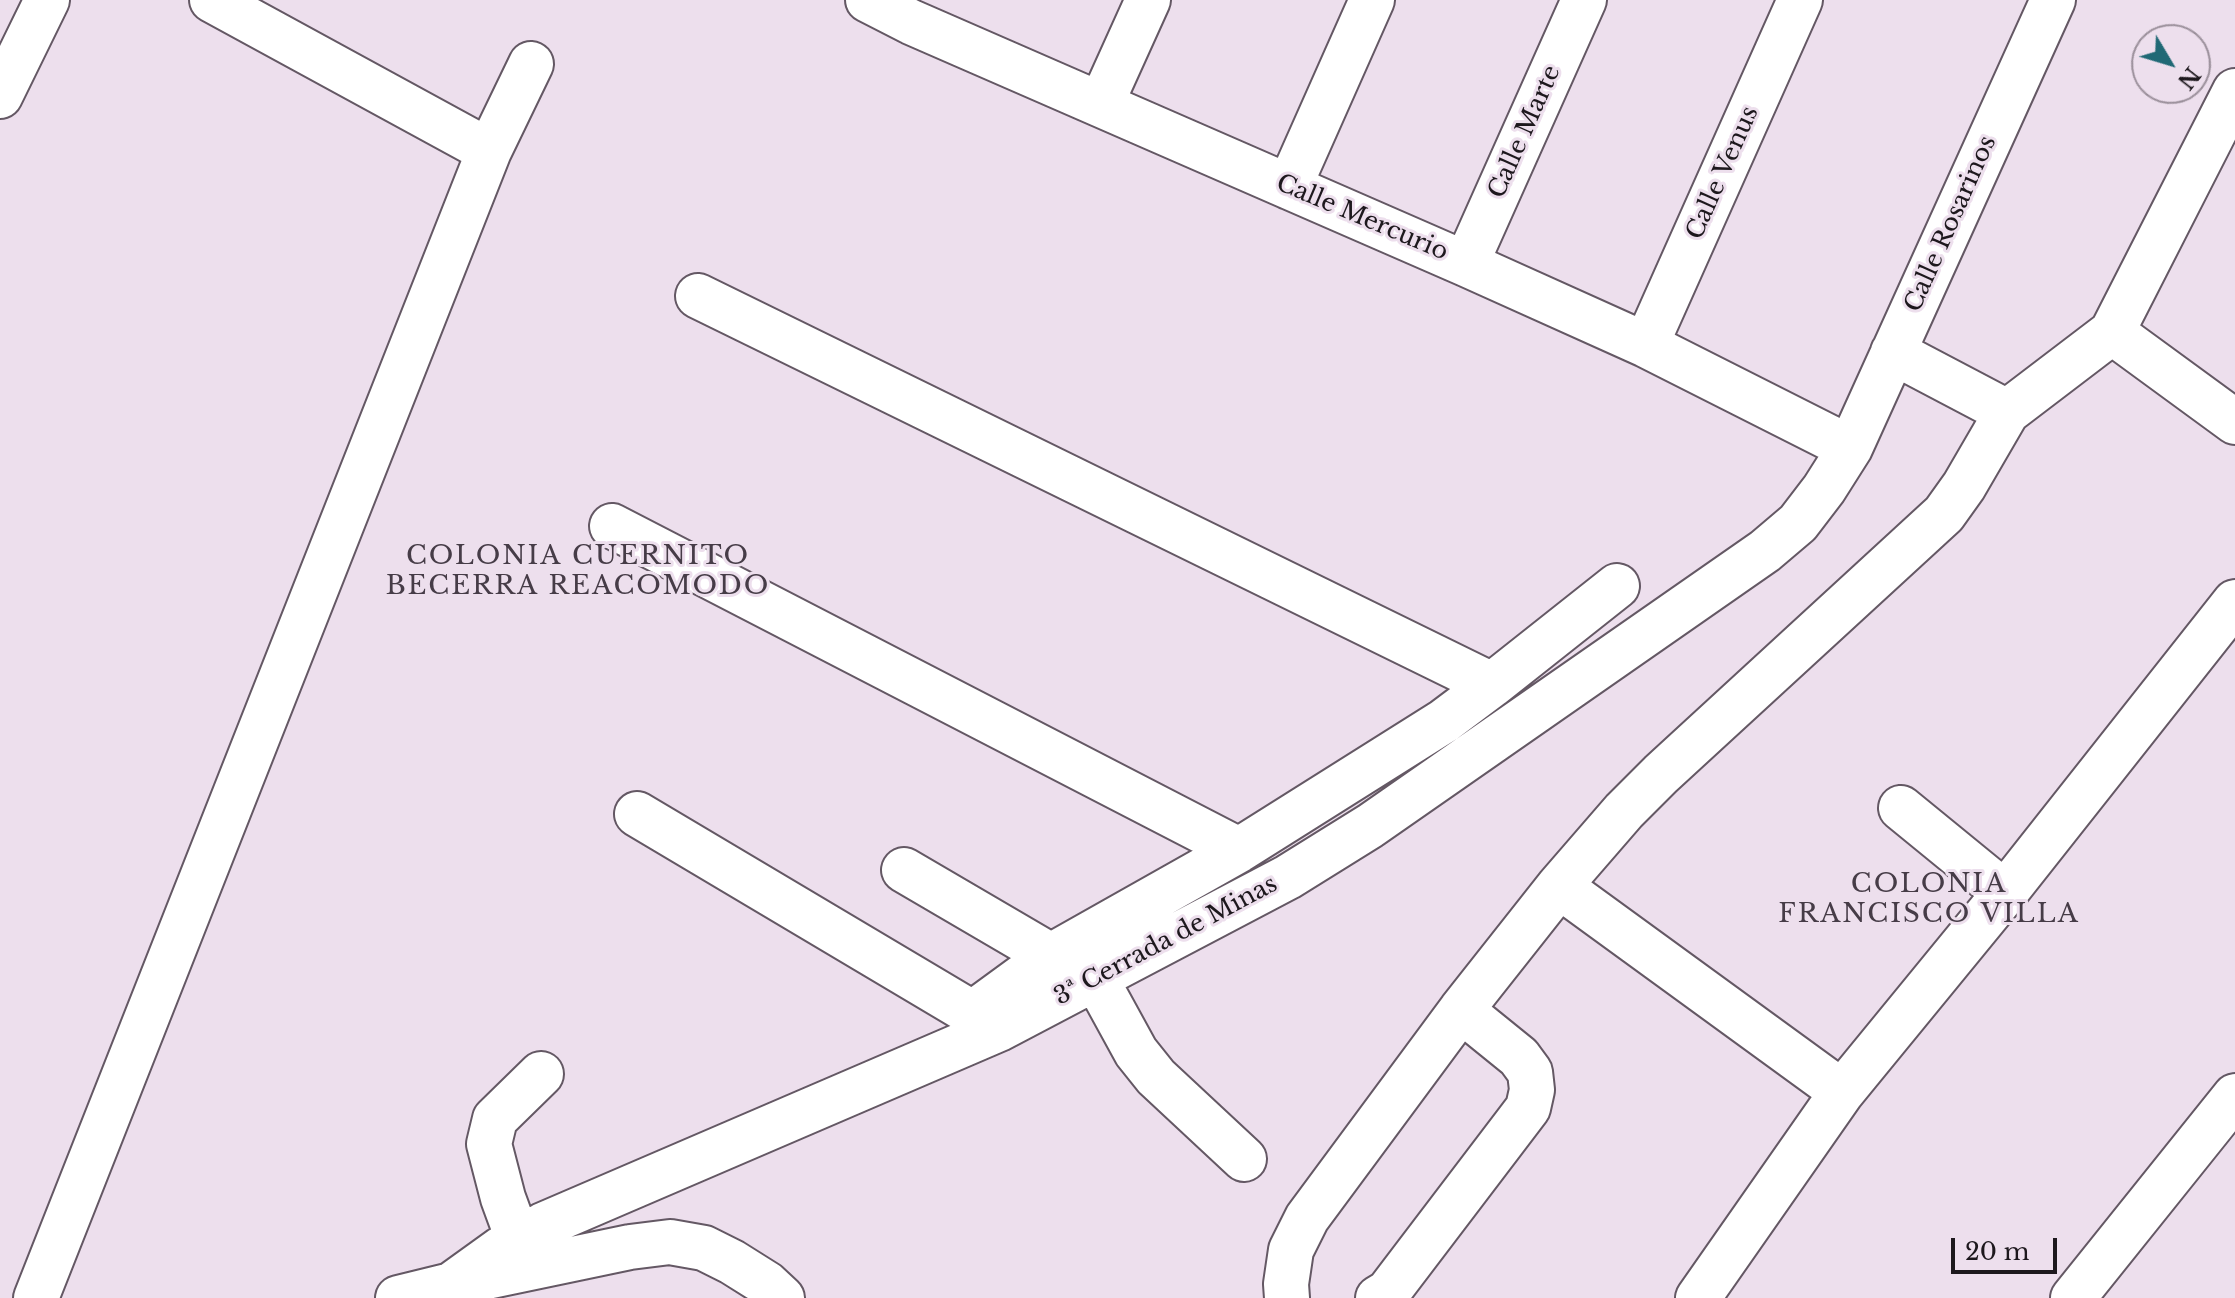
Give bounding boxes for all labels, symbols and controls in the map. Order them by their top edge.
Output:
north arrow [2131,24,2211,104]
street label: Calle Marte [1483,61,1567,203]
text: N [2172,61,2206,94]
street label: Calle Venus [1681,102,1765,244]
street label: Calle Rosarinos [1899,131,2003,317]
street label: Calle Mercurio [1272,169,1452,267]
district label: COLONIA CUERNITO BECERRA REACOMODO [386,541,770,602]
district label: COLONIA FRANCISCO VILLA [1778,869,2080,930]
street label: 3ª Cerrada de Minas [1050,870,1282,1012]
scale bar [1955,1222,2061,1272]
text: 20 m [1965,1237,2030,1266]

